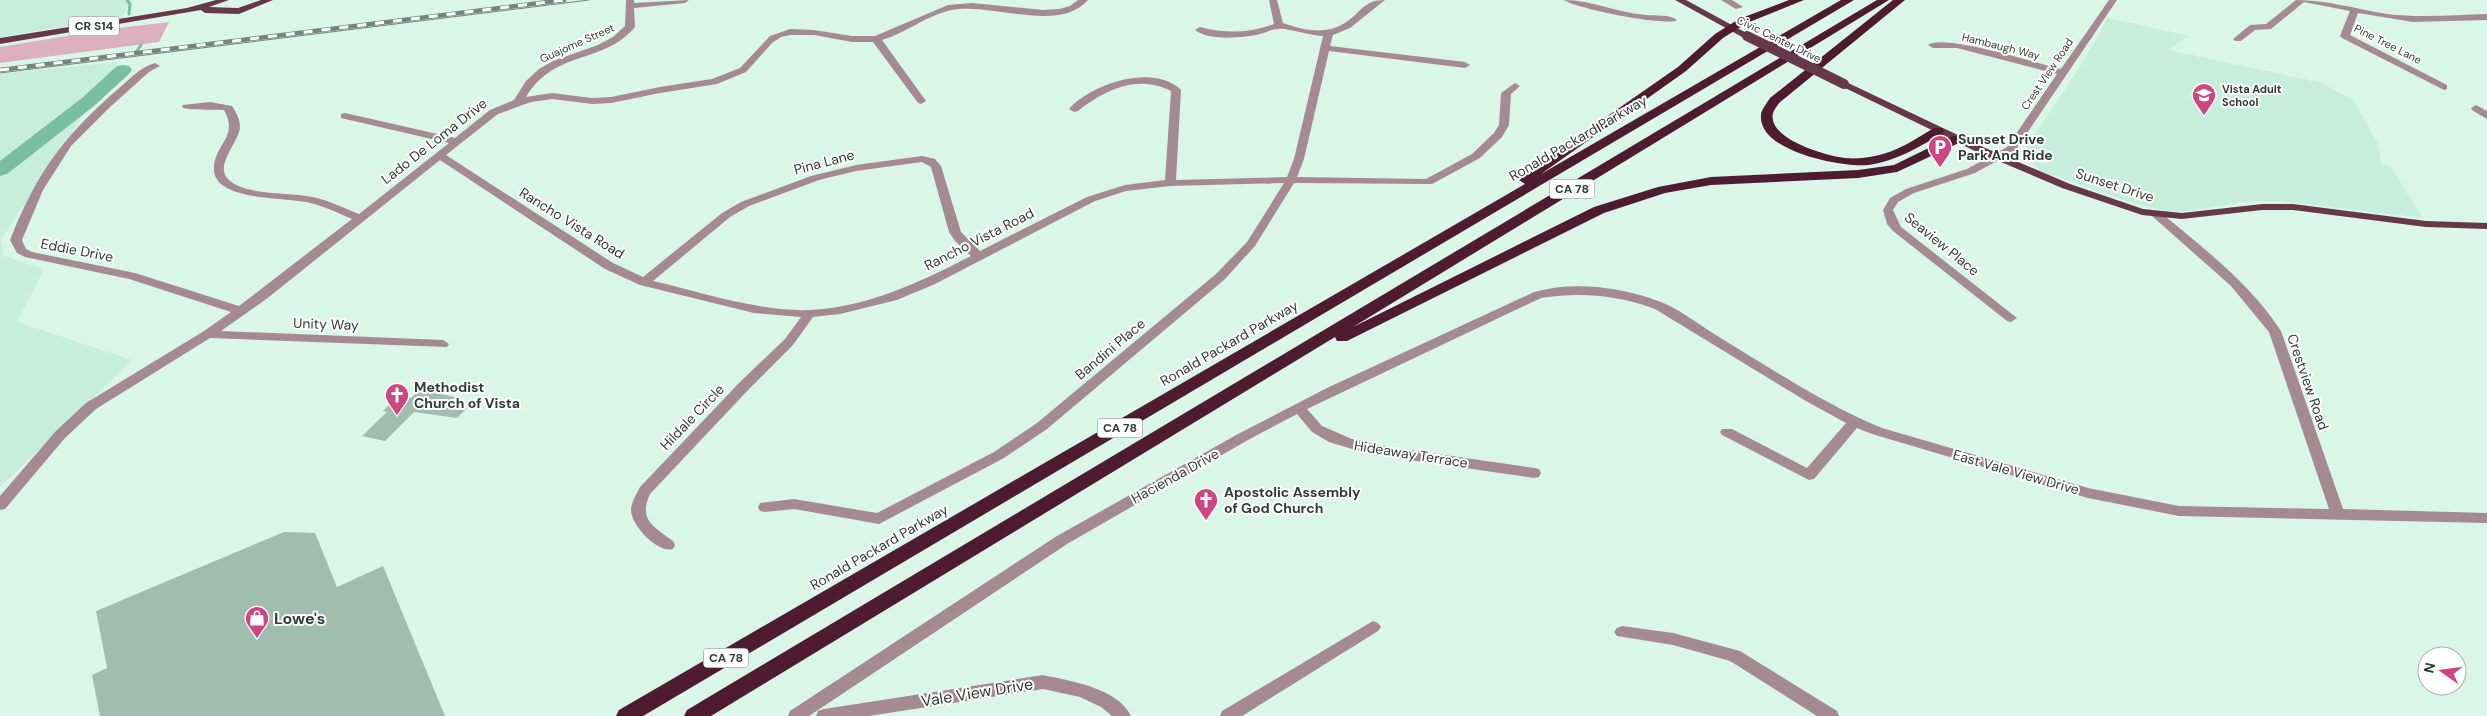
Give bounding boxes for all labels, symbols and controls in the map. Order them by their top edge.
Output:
street label: Civic Center Drive [1735,13,1823,65]
road number: CR S14 [69,16,119,36]
street label: Guajome Street [538,20,616,66]
street label: Pine Tree Lane [2352,21,2424,67]
street label: Hambaugh Way [1961,30,2041,62]
street label: Crest View Road [2018,35,2076,113]
school or university icon: Vista Adult School [2191,82,2217,116]
place label: Vista Adult School [2222,82,2282,109]
street label: Ronald Packard Parkway [1506,91,1650,185]
street label: Lado De Loma Drive [377,94,491,188]
place label: Sunset Drive Park And Ride [1958,130,2053,164]
parking icon: Sunset Drive Park And Ride [1927,134,1953,168]
street label: Pina Lane [792,145,856,179]
street label: Sunset Drive [2074,164,2156,206]
road number: CA 78 [1550,180,1594,198]
street label: Rancho Vista Road [516,183,628,263]
street label: Rancho Vista Road [921,204,1037,274]
street label: Seaview Place [1901,208,1983,280]
street label: Eddie Drive [39,234,115,266]
street label: Ronald Packard Parkway [1157,296,1301,390]
street label: Unity Way [293,314,359,334]
street label: Bandini Place [1071,314,1149,384]
street label: Crestview Road [2283,332,2333,432]
place label: Methodist Church of Vista [414,378,520,412]
street label: Hildale Circle [656,380,728,454]
church icon: Methodist Church of Vista [384,382,410,416]
road number: CA 78 [1098,418,1142,438]
street label: Hideaway Terrace [1353,436,1469,472]
street label: Hacienda Drive [1128,444,1222,508]
street label: East Vale View Drive [1951,445,2081,499]
place label: Apostolic Assembly of God Church [1224,483,1361,517]
church icon: Apostolic Assembly of God Church [1193,487,1219,521]
street label: Ronald Packard Parkway [807,500,951,594]
shop icon: Lowe's [244,605,270,639]
place label: Lowe's [274,608,325,629]
north arrow [2417,646,2467,696]
road number: CA 78 [704,648,748,668]
text: N [2419,661,2439,675]
street label: Vale View Drive [920,673,1035,712]

